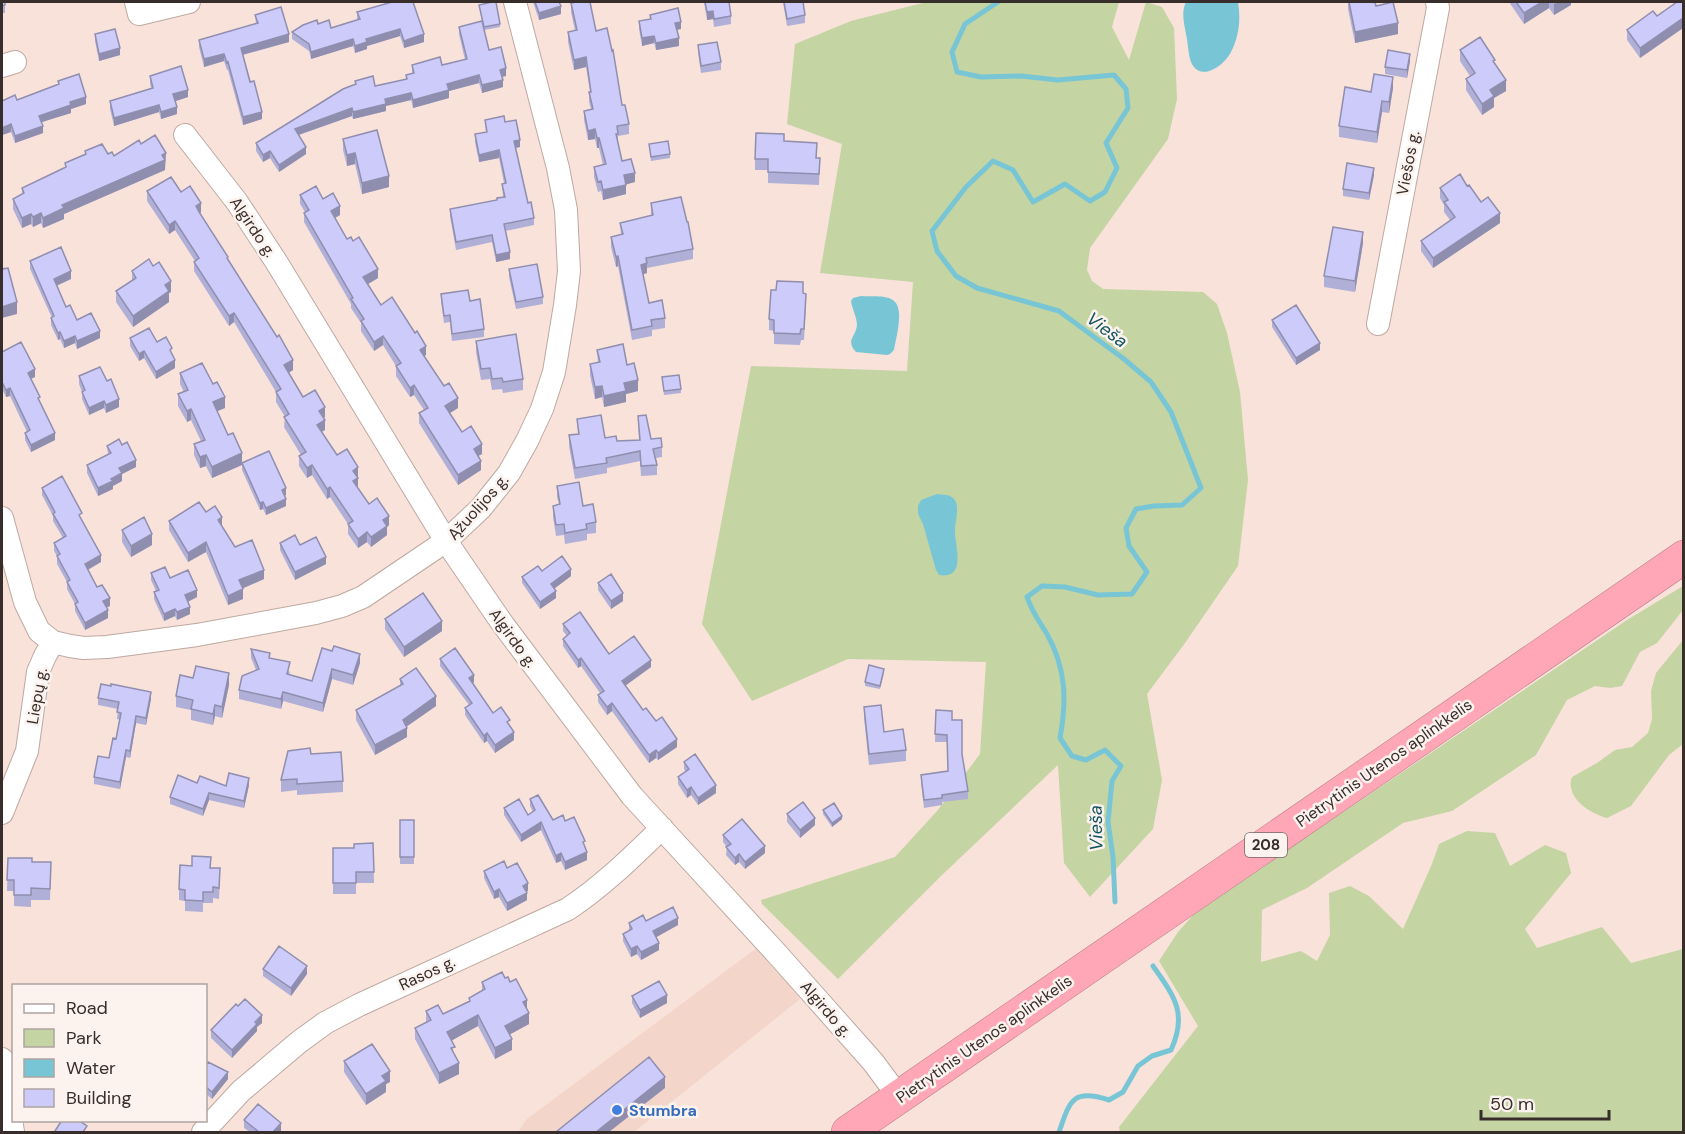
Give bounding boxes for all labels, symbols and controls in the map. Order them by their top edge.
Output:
street label: Viešos g. [1391,129,1425,197]
street label: Algirdo g. [225,193,281,261]
water label: Vieša [1082,307,1133,353]
street label: Ąžuolijos g. [443,470,513,544]
street label: Algirdo g. [484,604,542,672]
street label: Liepų g. [22,666,52,726]
street label: Pietrytinis Utenos aplinkkelis [1292,694,1476,832]
water label: Vieša [1084,805,1108,851]
road number: 208 [1245,833,1287,857]
street label: Rasos g. [395,951,459,995]
street label: Pietrytinis Utenos aplinkkelis [892,970,1076,1108]
street label: Algirdo g. [796,976,856,1042]
legend [12,984,207,1122]
text: Road [66,996,108,1020]
text: Park [66,1026,102,1050]
text: Water [66,1056,116,1080]
scale bar [1481,1083,1608,1121]
text: Building [66,1086,131,1110]
text: 50 m [1490,1092,1534,1116]
place label: Stumbra [629,1100,697,1121]
marker: Stumbra [610,1103,624,1117]

